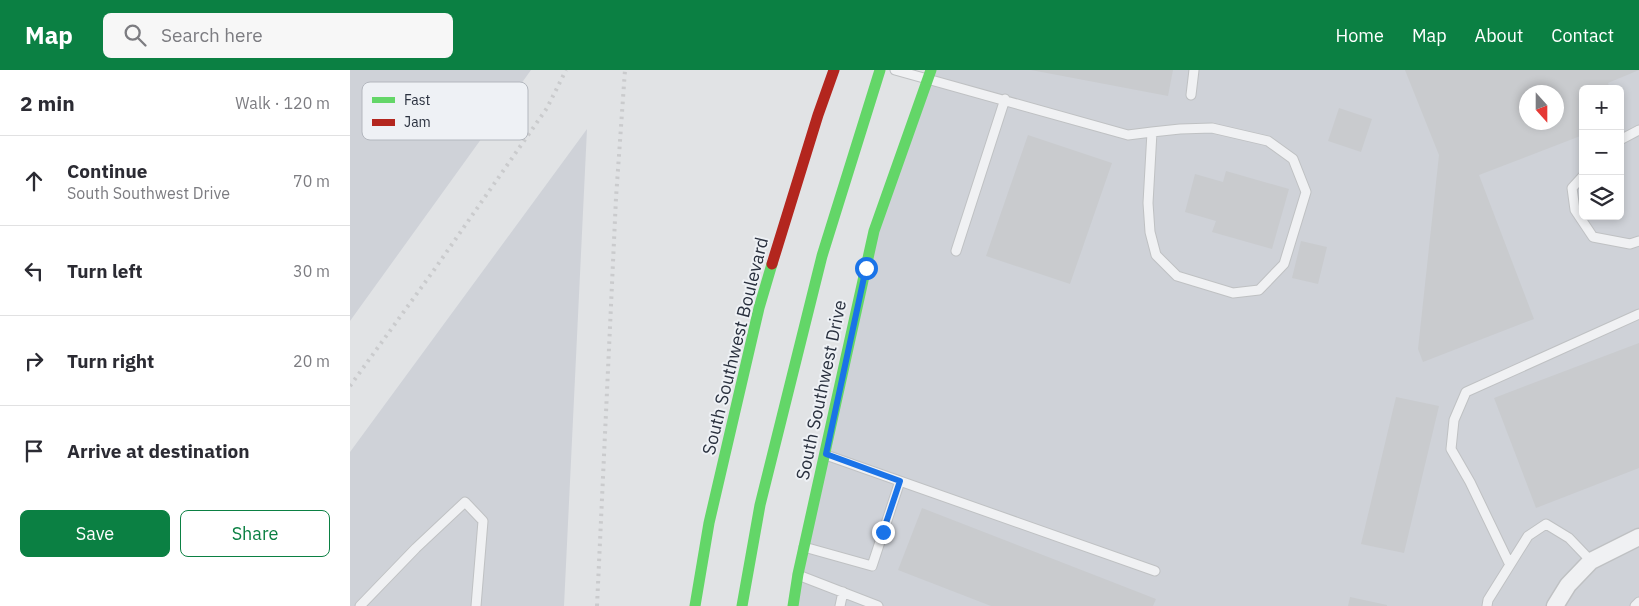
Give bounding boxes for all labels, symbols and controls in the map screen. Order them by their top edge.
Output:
search box [103,13,453,58]
text: Map [25,19,73,51]
icon: search [121,21,149,49]
text: Search here [161,23,263,47]
text: Home [1336,24,1384,47]
text: Map [1412,24,1447,47]
text: About [1475,24,1523,47]
text: Contact [1551,24,1614,47]
legend [362,82,528,140]
north arrow [1519,85,1564,130]
map controls [1579,85,1624,220]
button: + [1579,85,1624,130]
text: 2 min [20,89,75,117]
text: Fast [404,91,430,109]
text: Walk · 120 m [235,93,330,113]
text: Jam [404,113,431,131]
button: − [1579,130,1624,175]
text: Continue [67,159,147,183]
icon: ahead [20,167,48,195]
text: 70 m [293,171,330,191]
button: layers [1579,175,1624,220]
text: South Southwest Drive [67,183,230,203]
street label: South Southwest Boulevard [697,235,773,457]
icon: left [20,257,48,285]
route start [855,257,878,280]
text: Turn left [67,259,143,283]
text: 30 m [293,261,330,281]
street label: South Southwest Drive [791,298,851,482]
icon: right [20,347,48,375]
text: Turn right [67,349,154,373]
text: 20 m [293,351,330,371]
icon: arrive [20,437,48,465]
text: Arrive at destination [67,439,250,463]
button: Save [20,510,170,557]
button: Share [180,510,330,557]
route end [872,521,895,544]

